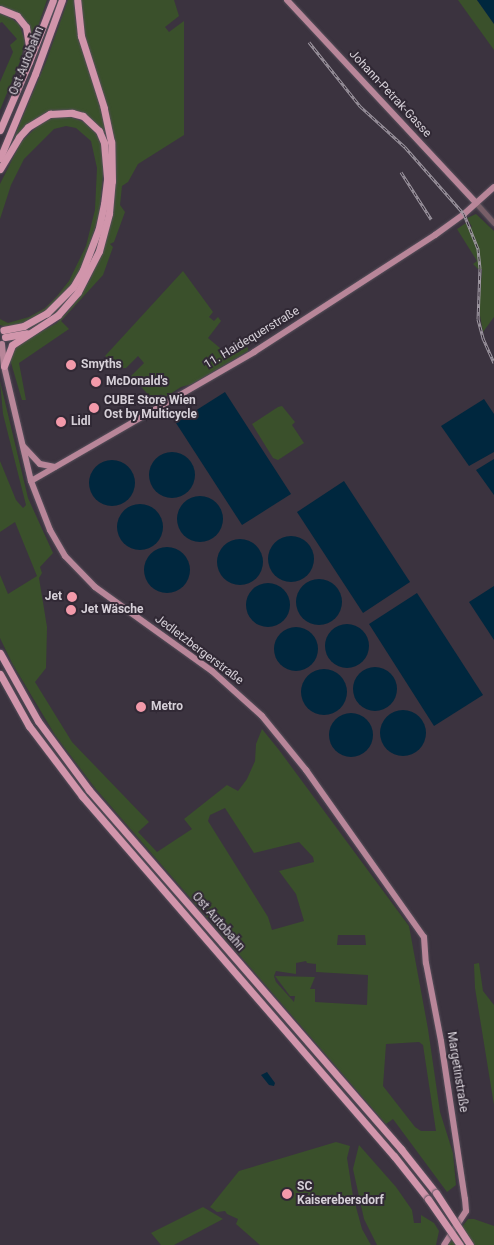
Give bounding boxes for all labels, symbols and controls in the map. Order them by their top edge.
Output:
street label: Ost Autobahn [7,25,47,97]
street label: Johann-Petrak-Gasse [346,47,434,141]
street label: 11. Haidequerstraße [202,304,302,372]
place label: Smyths [81,358,122,372]
marker: Smyths [65,359,77,371]
place label: McDonald's [106,375,168,389]
marker: McDonald's [90,376,102,388]
place label: CUBE Store Wien Ost by Multicycle [104,394,197,422]
marker: CUBE Store Wien Ost by Multicycle [88,402,100,414]
place label: Lidl [71,415,91,429]
marker: Lidl [55,416,67,428]
place label: Jet [45,590,62,604]
marker: Jet [66,591,78,603]
place label: Jet Wäsche [81,603,144,617]
marker: Jet Wäsche [65,604,77,616]
street label: Jedletzbergerstraße [152,612,246,688]
place label: Metro [151,700,183,714]
marker: Metro [135,701,147,713]
street label: Ost Autobahn [189,890,247,954]
street label: Margetinstraße [444,1031,470,1113]
place label: SC Kaiserebersdorf [297,1180,384,1208]
marker: SC Kaiserebersdorf [281,1188,293,1200]

